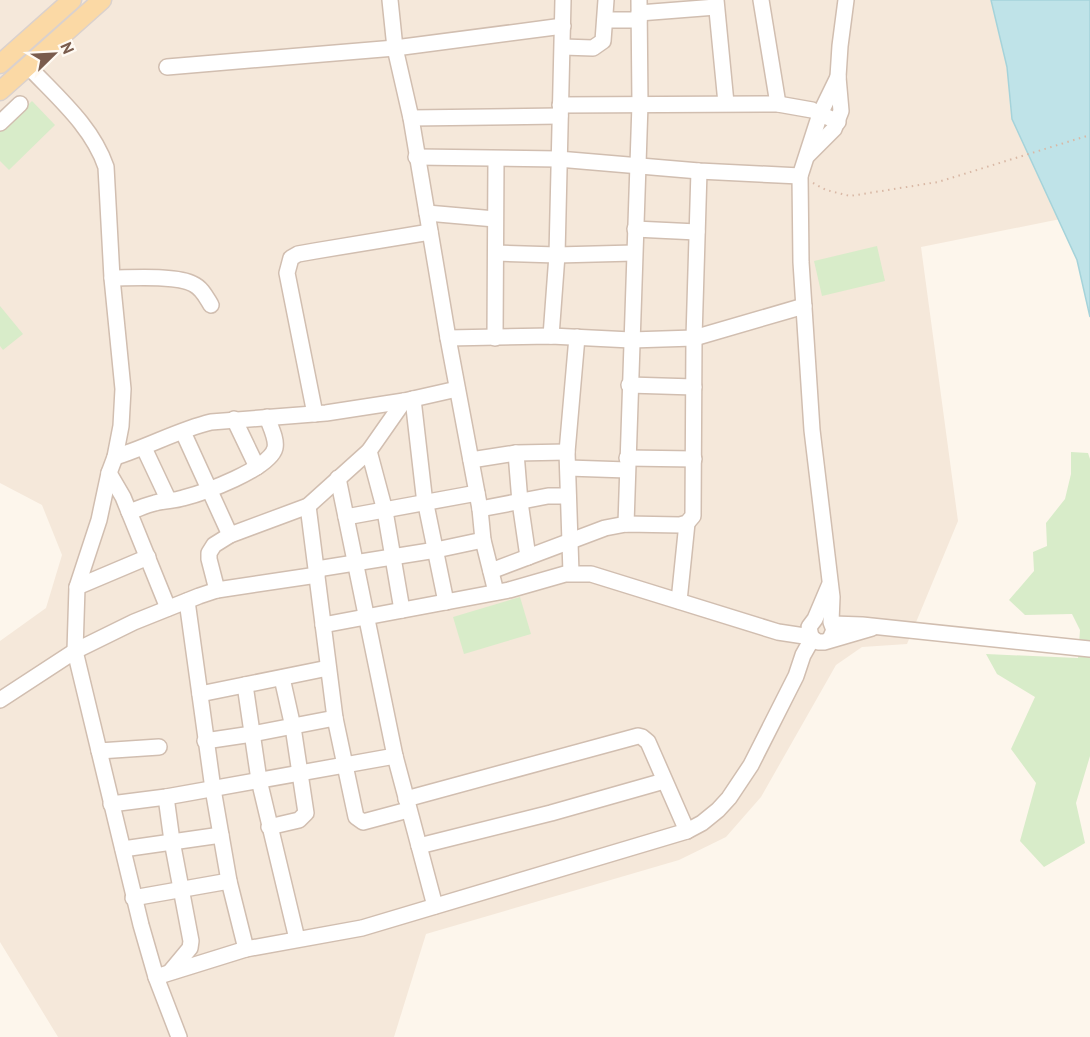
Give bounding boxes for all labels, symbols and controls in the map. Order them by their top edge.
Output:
north arrow [24,24,84,84]
text: N [56,39,79,57]

